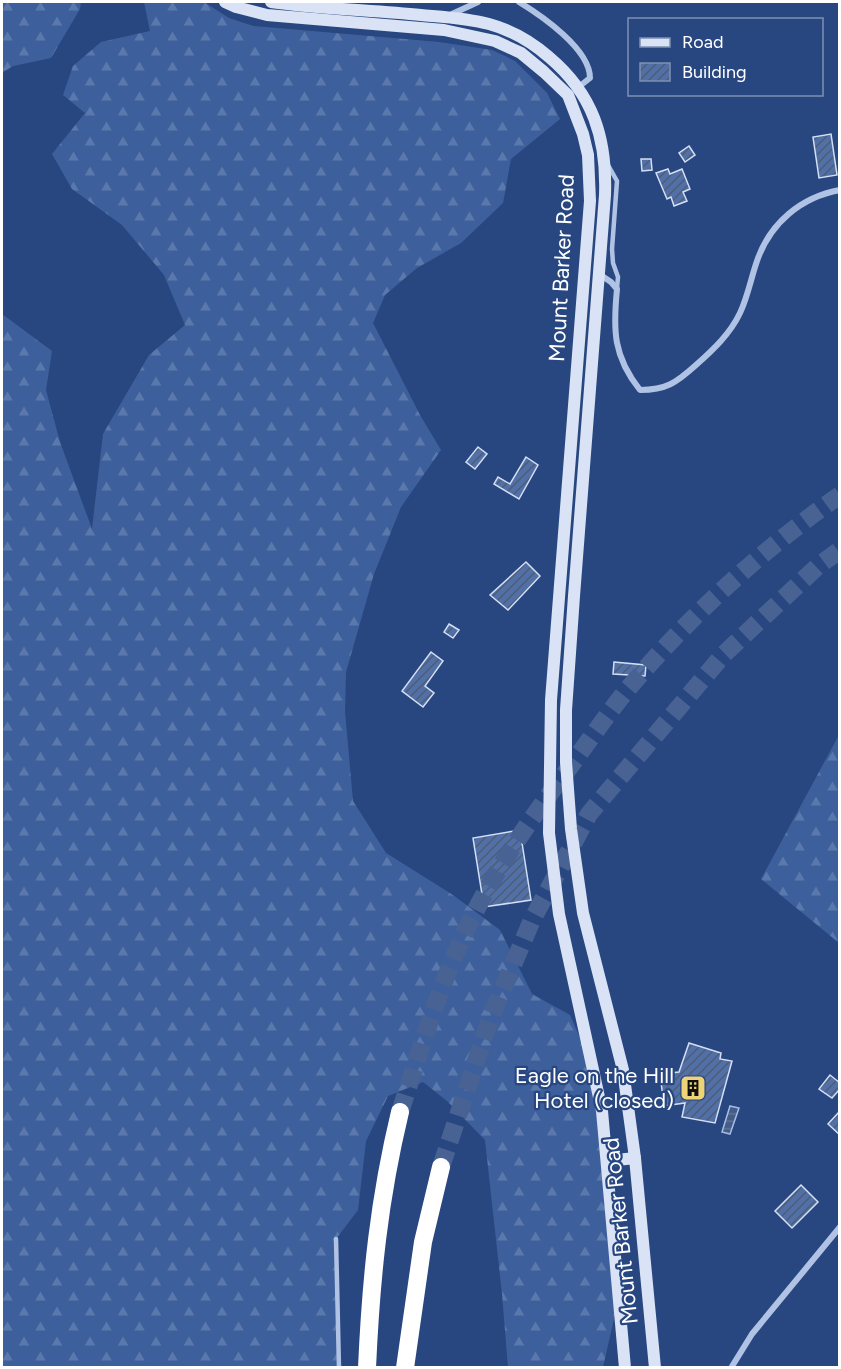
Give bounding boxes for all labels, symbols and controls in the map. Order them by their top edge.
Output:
legend [628,18,823,96]
text: Road [682,31,723,53]
text: Building [682,61,747,83]
street label: Mount Barker Road [543,174,580,362]
place label: Eagle on the Hill Hotel (closed) [515,1062,674,1114]
building icon: Eagle on the Hill Hotel (closed) [678,1073,708,1103]
street label: Mount Barker Road [597,1136,644,1326]

